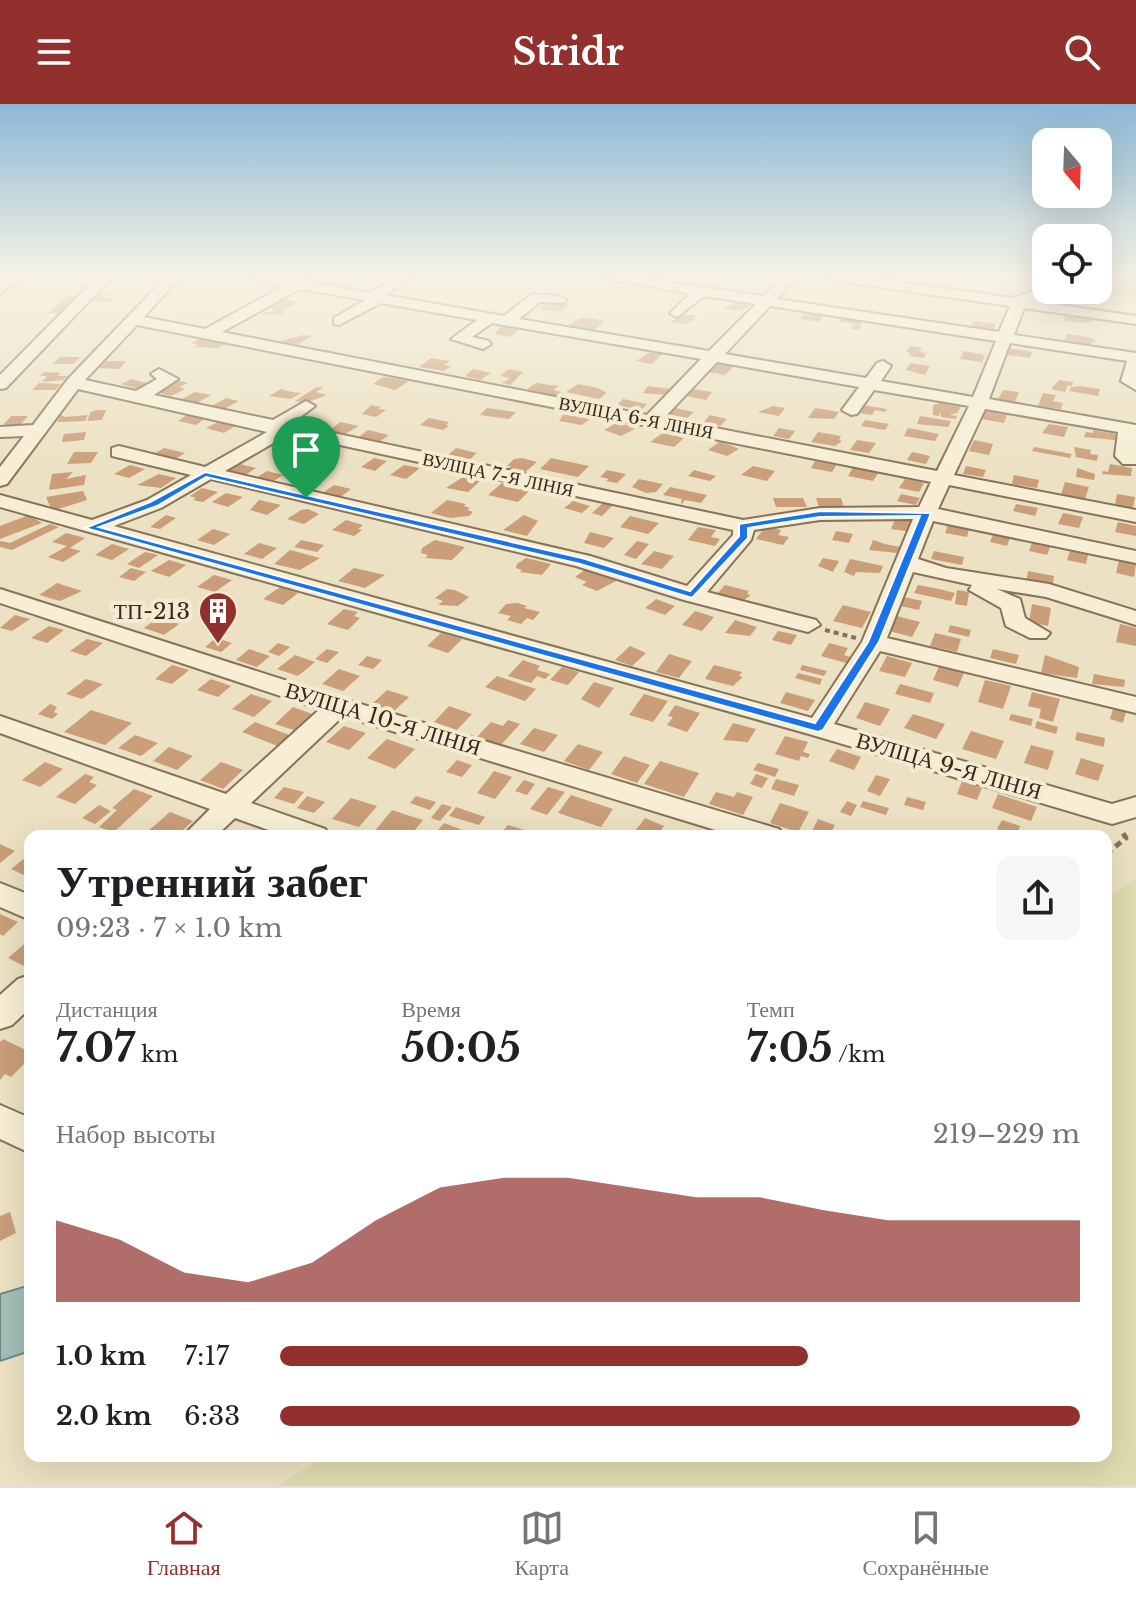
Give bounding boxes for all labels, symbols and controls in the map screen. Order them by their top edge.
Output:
icon: menu [32,30,76,74]
text: Stridr [512,30,624,75]
icon: search [1060,30,1104,74]
north arrow [1032,128,1112,208]
map controls [1032,128,1112,304]
button: locate [1032,224,1112,304]
street label: ВУЛІЦА 6-Я ЛІНІЯ [557,392,715,444]
pin [272,416,340,498]
icon: arrive [284,428,328,472]
street label: ВУЛІЦА 7-Я ЛІНІЯ [420,448,576,502]
building icon: ТП-213 [197,590,239,645]
place label: ТП-213 [114,598,190,625]
street label: ВУЛІЦА 10-Я ЛІНІЯ [282,676,484,762]
street label: ВУЛІЦА 9-Я ЛІНІЯ [853,727,1045,805]
text: Утренний забег [56,854,368,909]
button: share [996,856,1080,940]
text: 09:23 · 7 × 1.0 km [56,912,282,944]
text: Дистанция [56,996,158,1023]
text: Время [401,996,461,1023]
text: Темп [747,996,795,1023]
text: 7.07 [56,1023,135,1073]
text: 50:05 [401,1023,521,1073]
text: 7:05 [747,1023,833,1073]
text: km [135,1041,178,1068]
text: /km [833,1041,885,1068]
text: Набор высоты [56,1118,216,1150]
text: 219–229 m [933,1118,1080,1150]
text: 1.0 km [56,1340,146,1372]
text: 7:17 [184,1340,229,1372]
text: 2.0 km [56,1400,152,1432]
text: 6:33 [184,1400,240,1432]
tab: Главная [147,1506,221,1581]
tab: Карта [514,1506,569,1581]
tab: Сохранённые [863,1506,989,1581]

